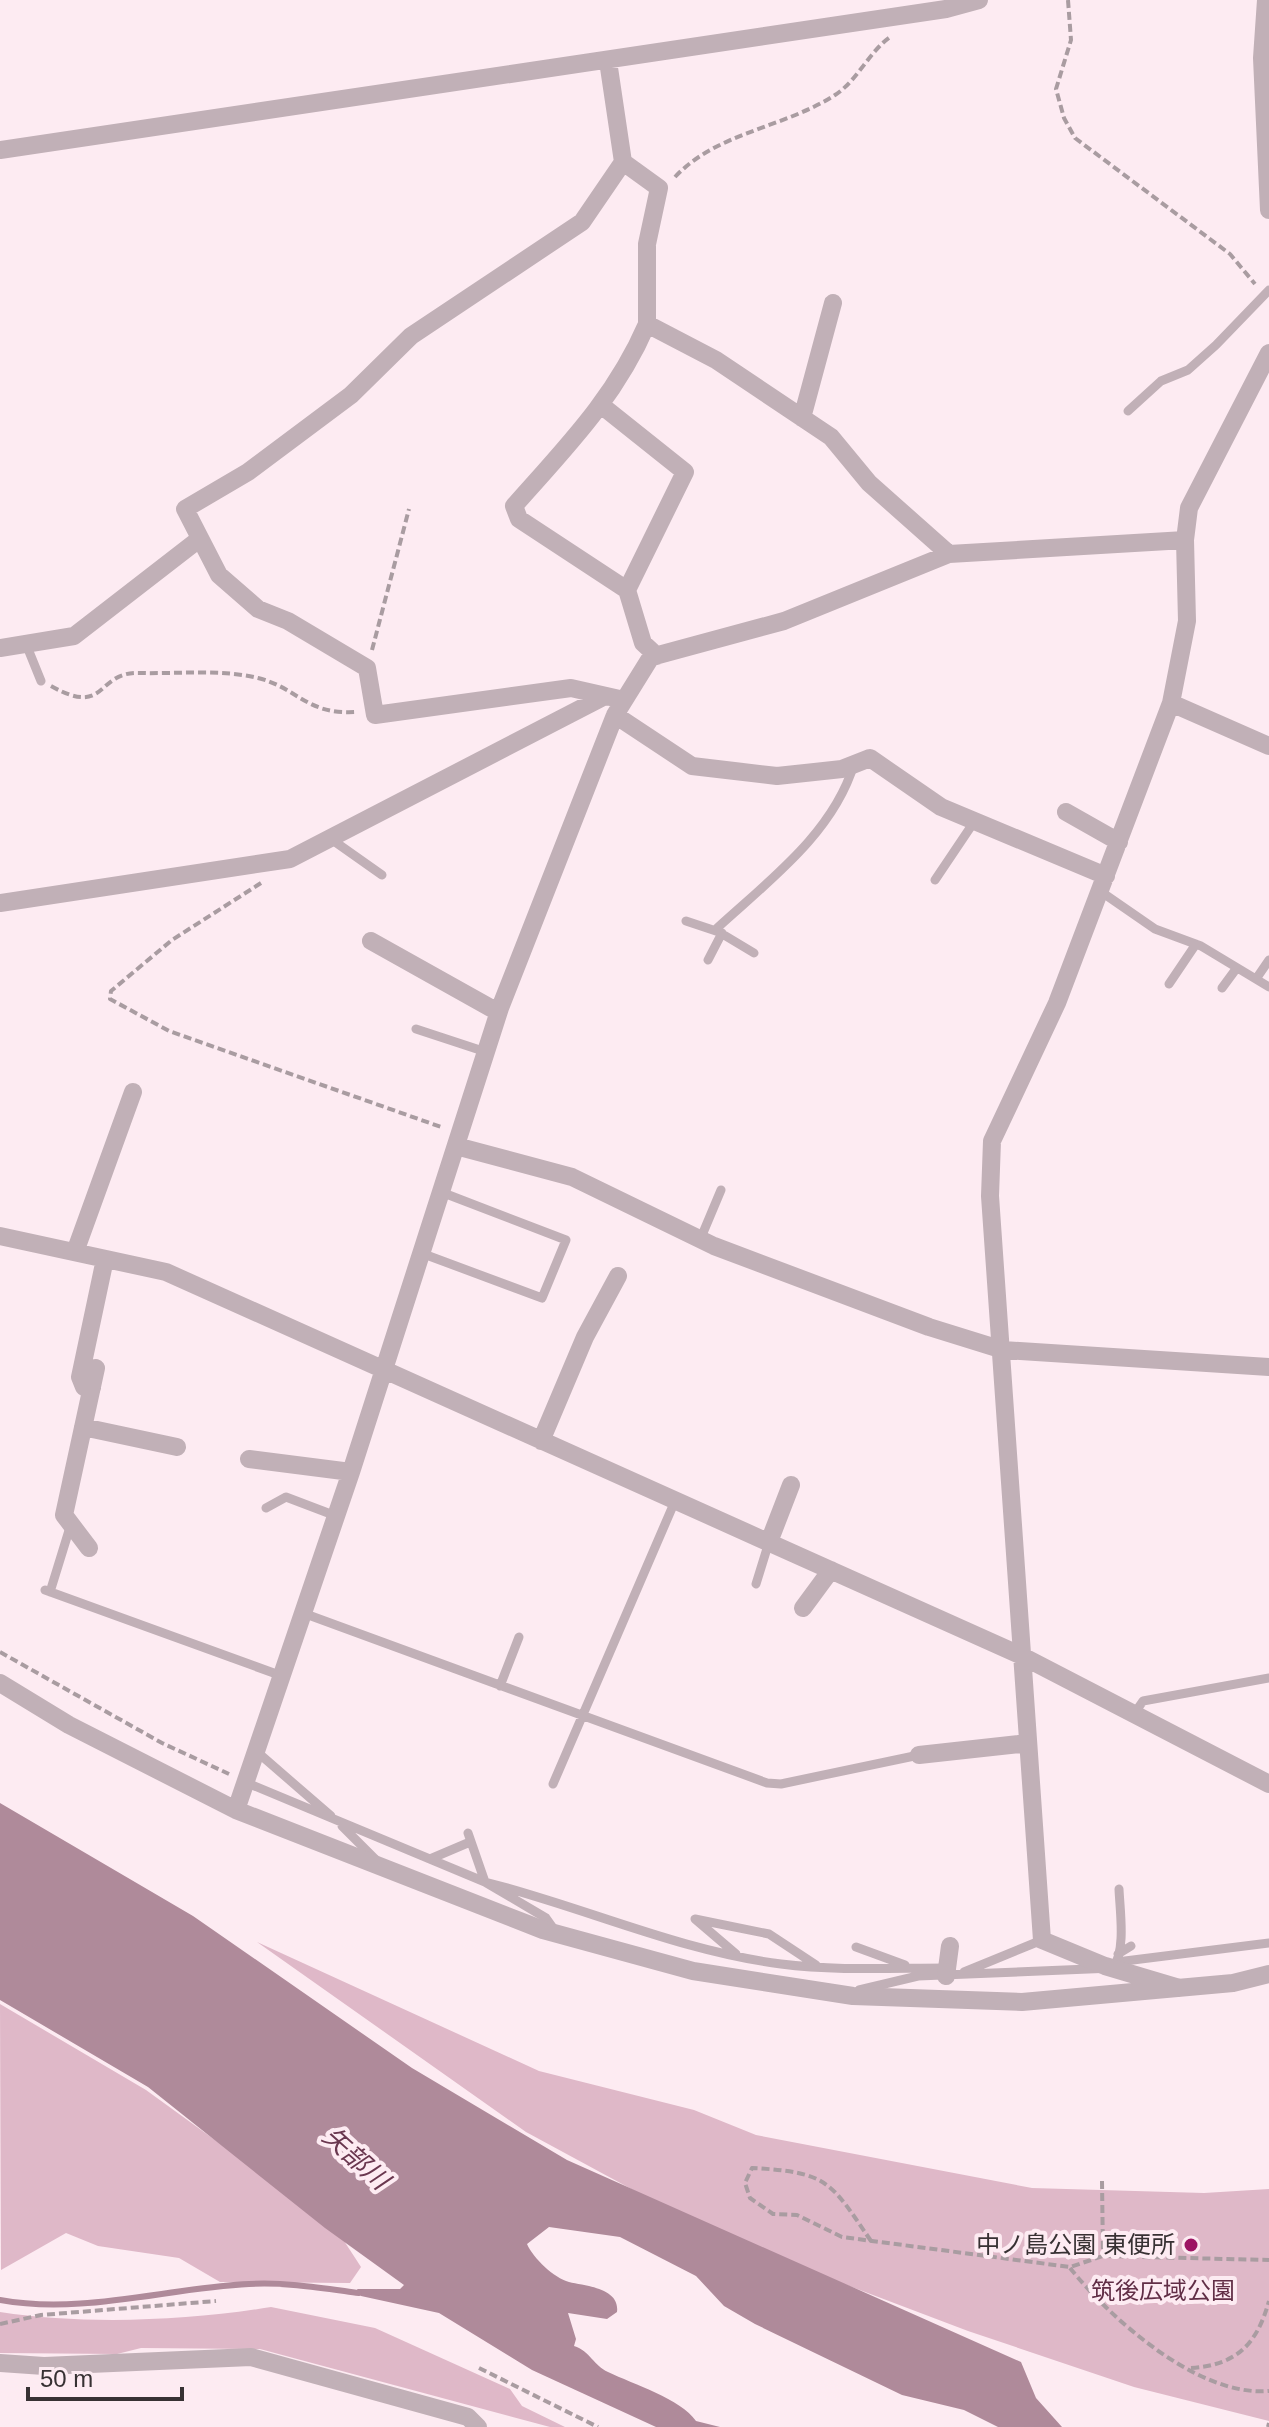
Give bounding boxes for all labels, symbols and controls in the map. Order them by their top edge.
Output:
water label: 矢部川 [317,2121,397,2197]
place label: 中ノ島公園 東便所 [976,2231,1175,2258]
marker: 中ノ島公園 東便所 [1182,2236,1200,2254]
park label: 筑後広域公園 [1091,2277,1235,2304]
scale bar [28,2351,182,2401]
text: 50 m [40,2365,93,2392]

